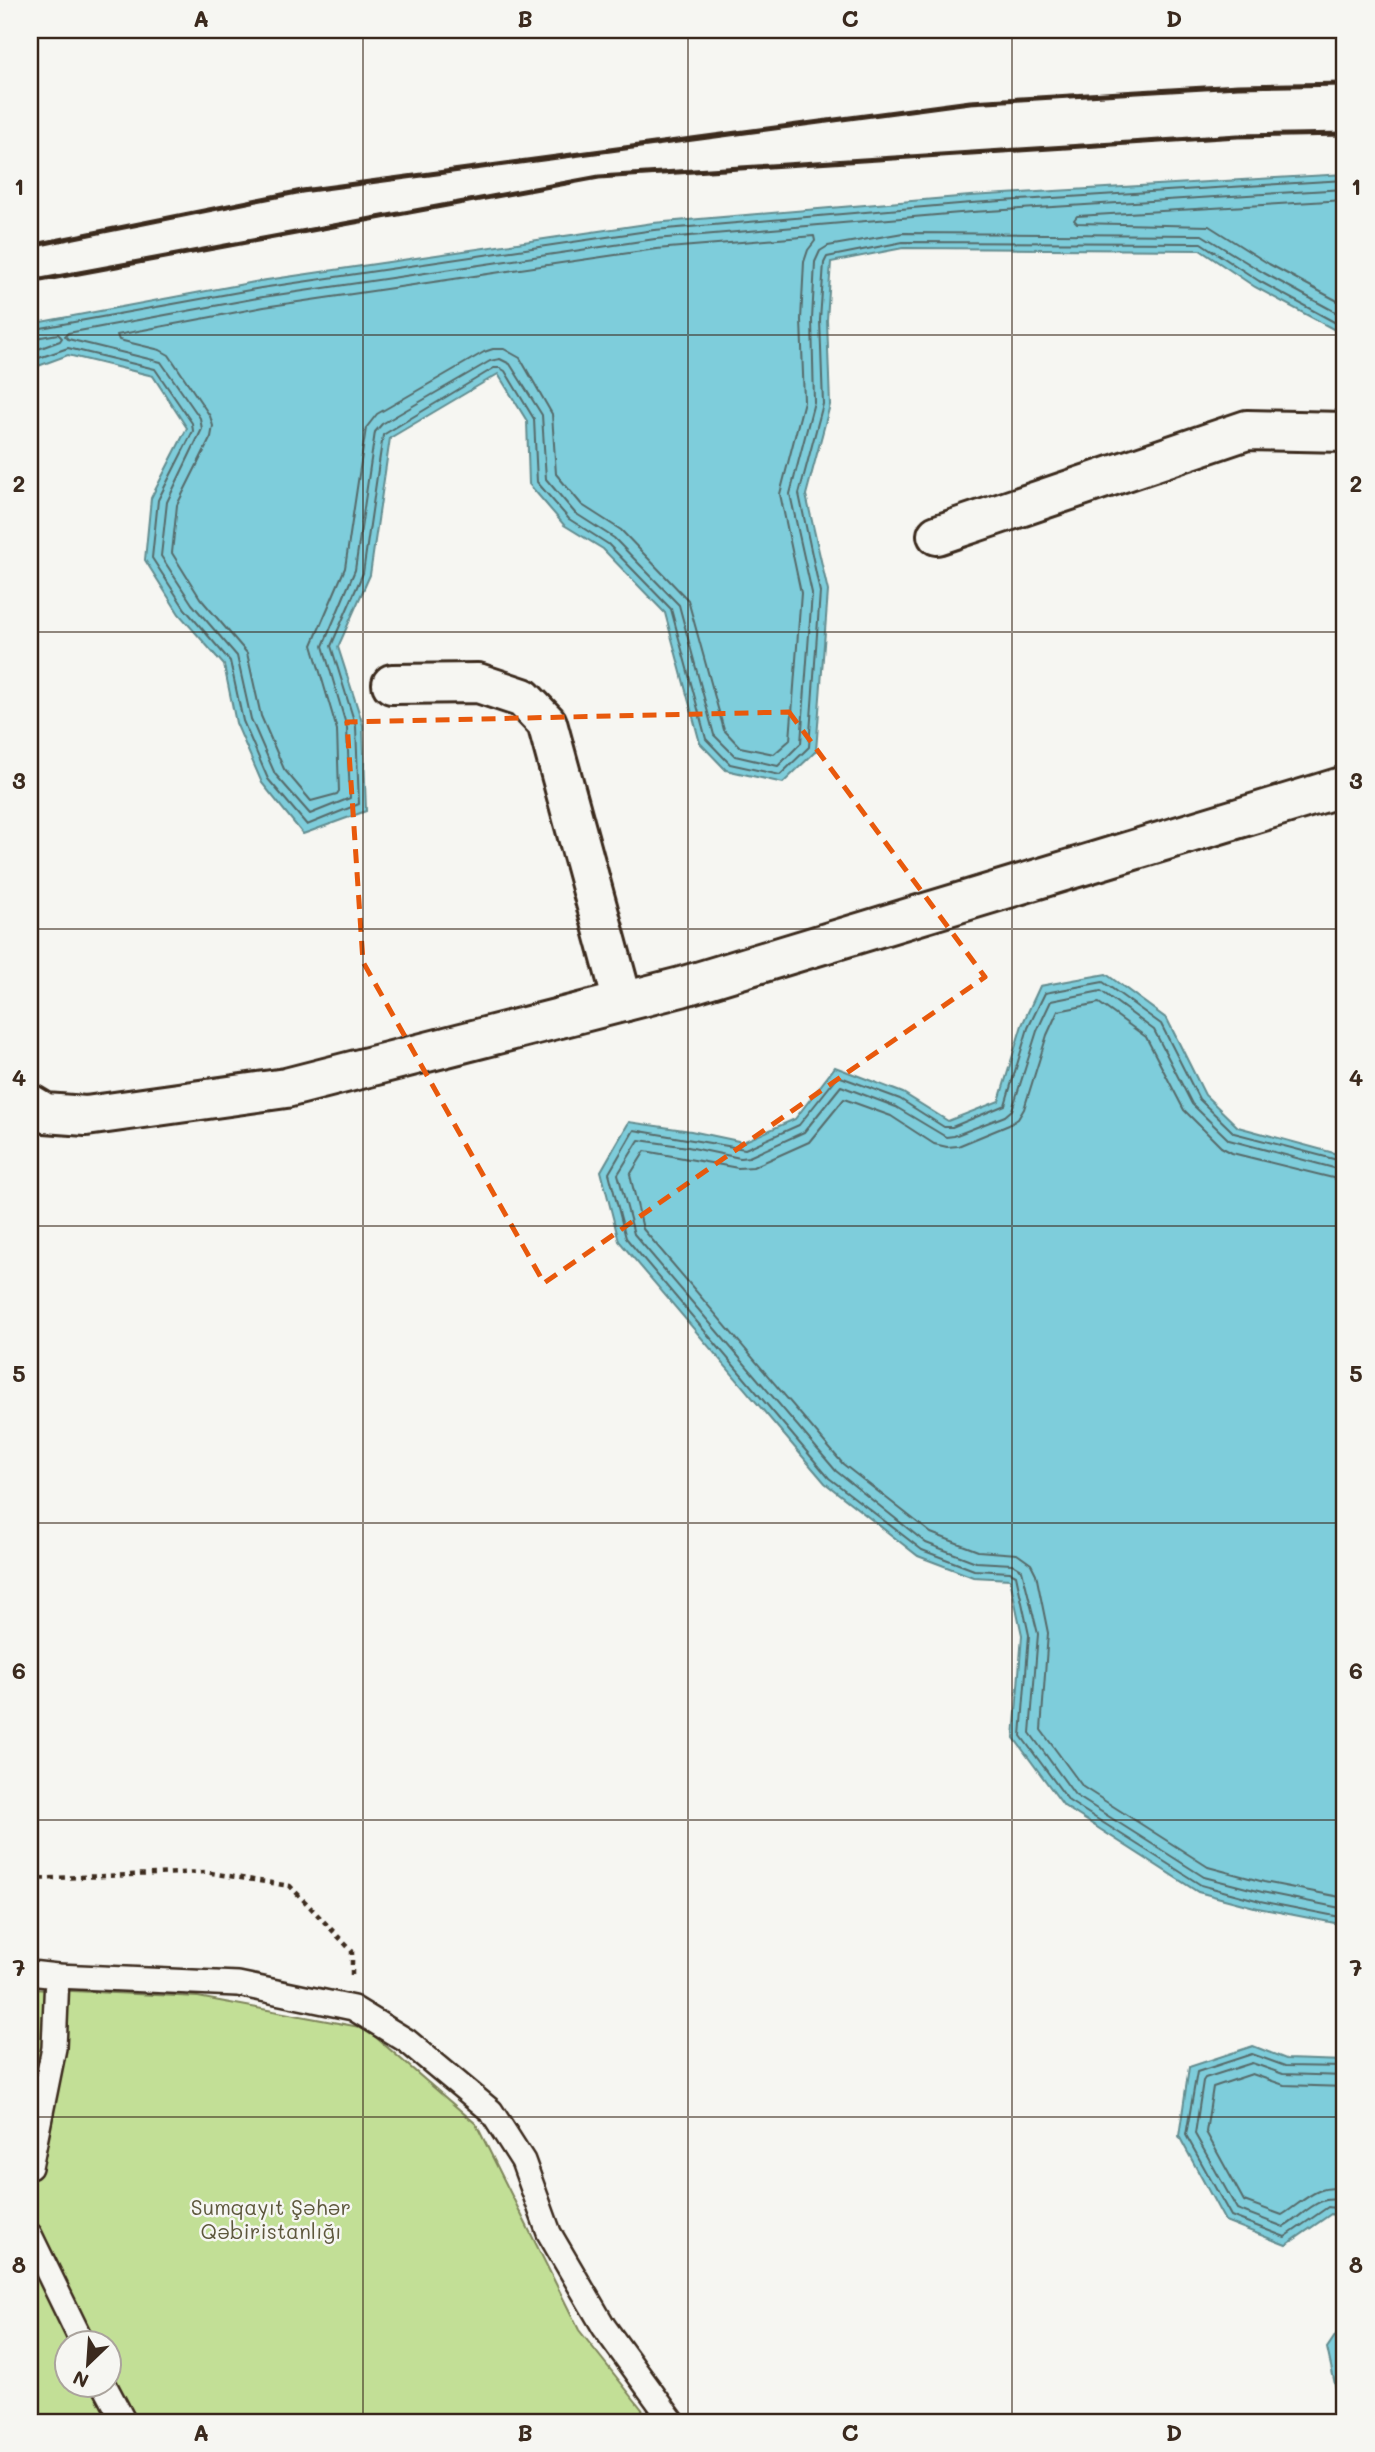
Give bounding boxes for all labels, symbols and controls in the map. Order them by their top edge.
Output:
text: A [193,3,209,33]
text: B [517,3,533,33]
text: C [841,3,859,33]
text: D [1166,3,1182,33]
text: 1 [14,171,24,201]
text: 1 [1351,171,1361,201]
text: 2 [13,468,25,498]
text: 2 [1350,468,1362,498]
text: 3 [12,765,26,795]
text: 3 [1349,765,1363,795]
text: 4 [12,1062,26,1092]
text: 4 [1349,1062,1363,1092]
text: 5 [12,1358,26,1388]
text: 5 [1349,1358,1363,1388]
text: 6 [12,1655,26,1685]
text: 6 [1349,1655,1363,1685]
text: 7 [13,1952,26,1982]
text: 7 [1350,1952,1363,1982]
park label: Sumqayıt Şəhər Qəbiristanlığı [191,2193,351,2244]
text: 8 [12,2249,26,2279]
text: 8 [1349,2249,1363,2279]
north arrow [52,2330,122,2400]
text: N [69,2365,92,2394]
text: A [193,2417,209,2447]
text: B [517,2417,533,2447]
text: C [841,2417,859,2447]
text: D [1166,2417,1182,2447]

